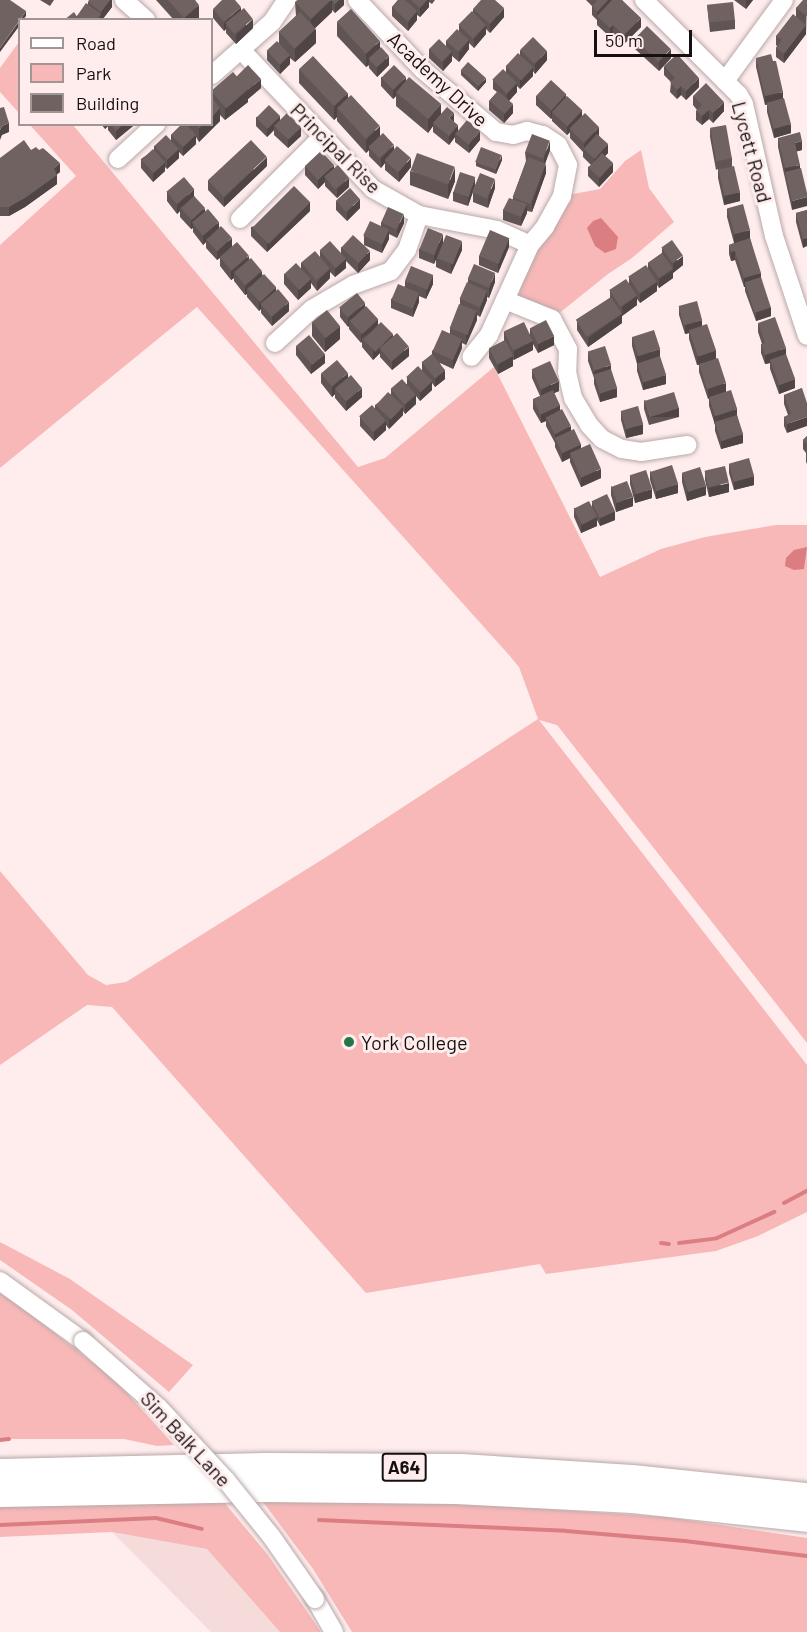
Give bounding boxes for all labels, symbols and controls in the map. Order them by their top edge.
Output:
legend [18,18,213,126]
scale bar [597,18,694,56]
street label: Academy Drive [383,27,493,131]
text: 50 m [605,29,643,51]
text: Road [76,32,116,54]
text: Park [76,62,111,84]
text: Building [76,92,139,114]
street label: Principal Rise [286,98,386,198]
street label: Lycett Road [727,99,777,205]
place label: York College [361,1030,468,1054]
marker: York College [342,1035,356,1049]
street label: Sim Balk Lane [136,1386,236,1492]
road number: A64 [382,1452,426,1482]

